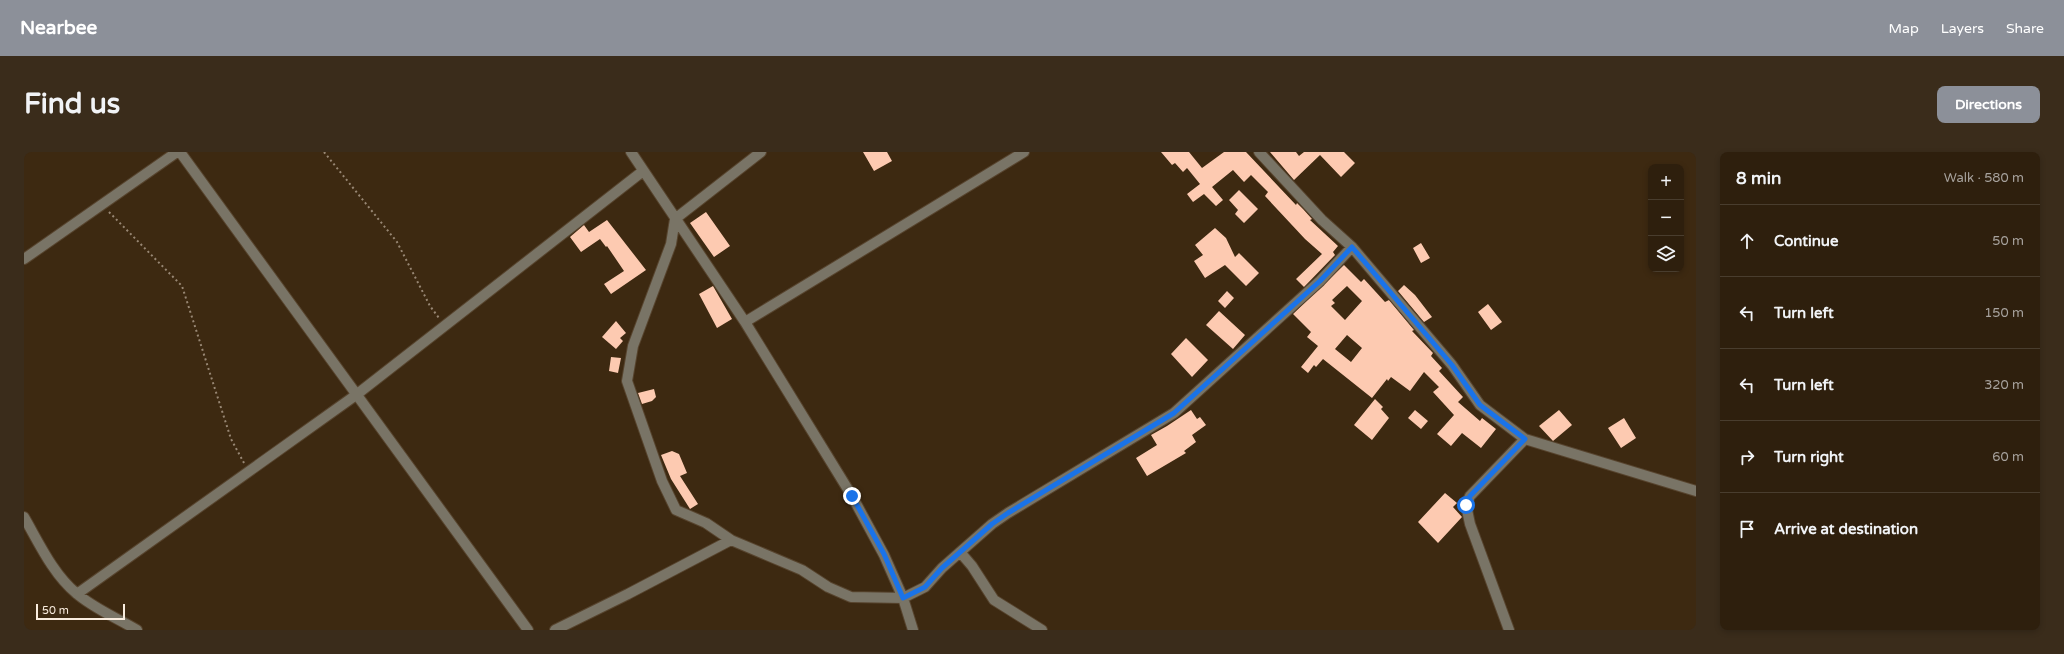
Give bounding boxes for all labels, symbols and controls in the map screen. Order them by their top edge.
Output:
text: Nearbee [20,17,97,39]
text: Map [1889,20,1919,37]
text: Layers [1941,20,1984,37]
text: Share [2006,20,2044,37]
button: Directions [1937,86,2040,123]
text: Find us [24,87,120,121]
map controls [1648,164,1684,272]
button: + [1648,164,1684,200]
text: 8 min [1736,168,1781,189]
text: Walk · 580 m [1944,170,2024,186]
button: − [1648,200,1684,236]
icon: ahead [1736,230,1758,252]
text: Continue [1774,232,1838,250]
text: 50 m [1992,233,2024,249]
button: layers [1648,236,1684,272]
icon: left [1736,302,1758,324]
text: Turn left [1774,304,1834,322]
text: 150 m [1984,305,2024,321]
icon: left [1736,374,1758,396]
text: Turn left [1774,376,1834,394]
text: 320 m [1984,377,2024,393]
icon: right [1736,446,1758,468]
text: Turn right [1774,448,1844,466]
text: 60 m [1992,449,2024,465]
route end [843,487,861,505]
route start [1457,496,1475,514]
icon: arrive [1736,518,1758,540]
text: Arrive at destination [1774,520,1918,538]
scale bar [36,602,125,621]
text: 50 m [42,604,69,617]

